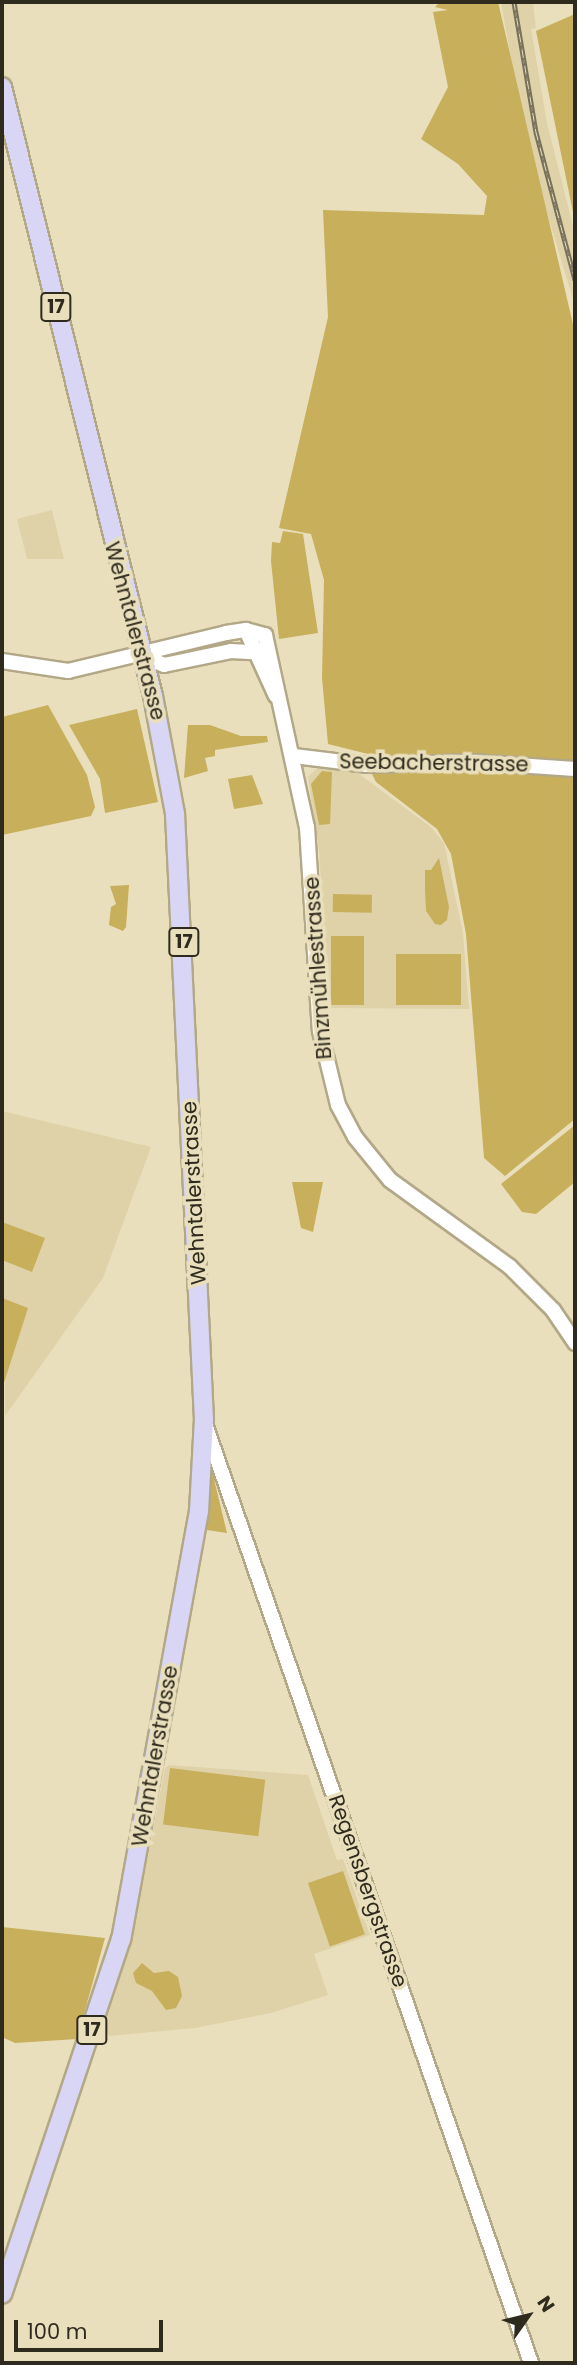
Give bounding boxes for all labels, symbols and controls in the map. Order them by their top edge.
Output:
road number: 17 [40,292,72,322]
street label: Wehntalerstrasse [99,539,171,723]
street label: Seebacherstrasse [339,749,529,777]
street label: Binzmühlestrasse [299,876,337,1060]
road number: 17 [168,926,200,958]
street label: Wehntalerstrasse [177,1101,211,1285]
street label: Wehntalerstrasse [127,1663,183,1849]
street label: Regensbergstrasse [323,1791,413,1991]
road number: 17 [76,2014,108,2046]
north arrow [493,2281,563,2351]
text: N [531,2290,561,2317]
scale bar [18,2306,166,2350]
text: 100 m [27,2317,87,2346]

